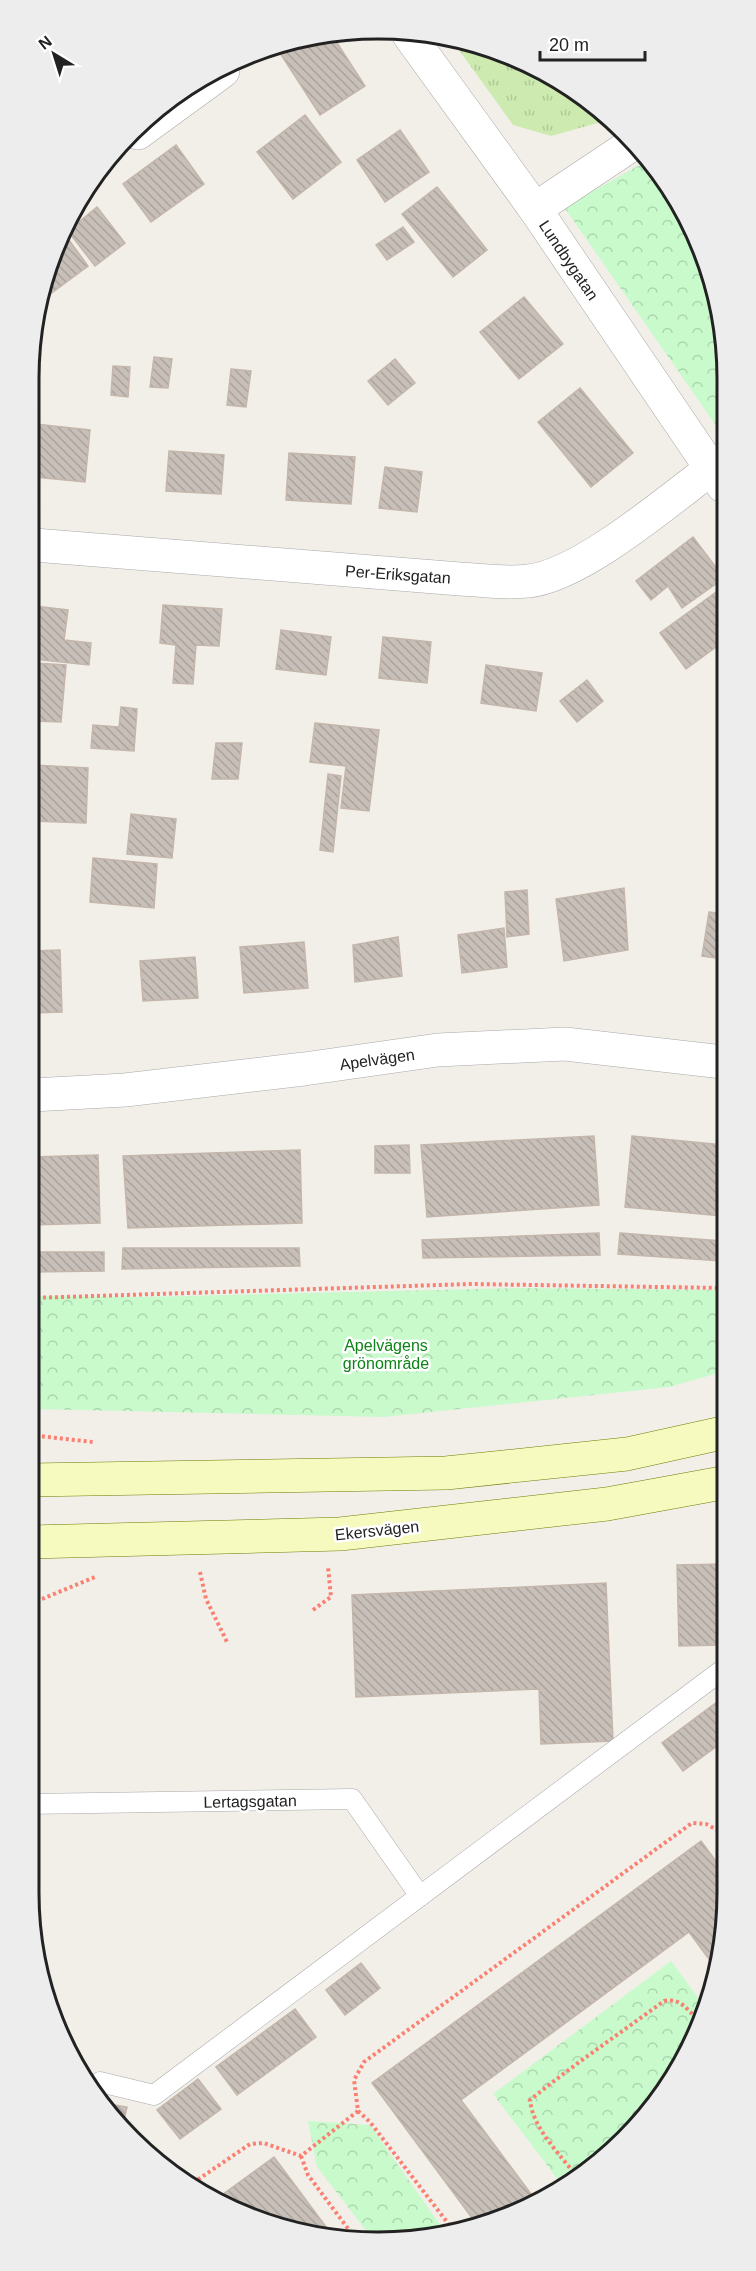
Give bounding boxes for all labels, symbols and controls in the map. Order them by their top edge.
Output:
north arrow [24,24,84,84]
scale bar [540,24,645,62]
text: N [35,32,55,53]
text: 20 m [549,35,589,55]
street label: Lundbygatan [536,217,602,303]
street label: Per-Eriksgatan [345,562,451,587]
street label: Apelvägen [338,1046,416,1073]
park label: Apelvägens grönområde [343,1337,429,1372]
street label: Ekersvägen [334,1518,420,1543]
street label: Lertagsgatan [203,1792,297,1811]

